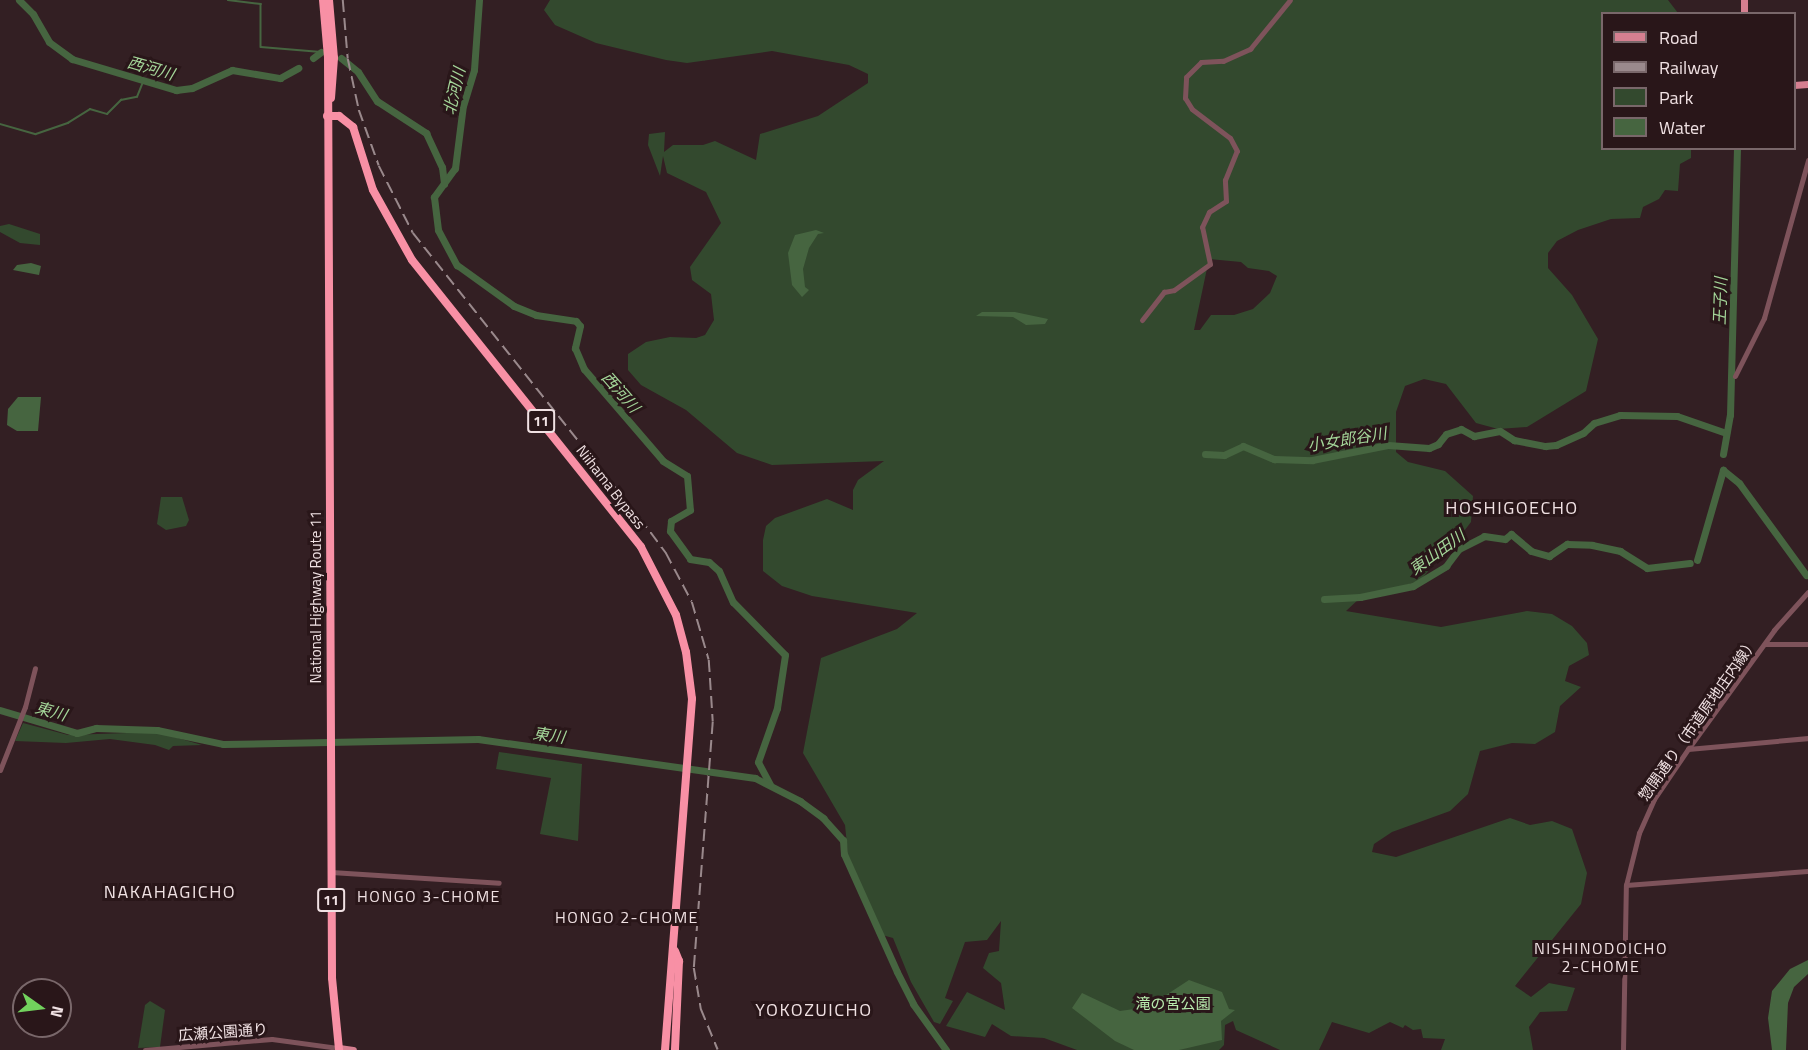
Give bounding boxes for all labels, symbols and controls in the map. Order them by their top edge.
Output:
legend [1601,12,1796,150]
text: Road [1659,24,1698,51]
water label: 西河川 [125,52,177,84]
text: Railway [1659,54,1718,81]
water label: 北河川 [439,65,469,117]
text: Park [1659,84,1693,111]
text: Water [1659,114,1705,141]
water label: 王子川 [1710,277,1730,325]
water label: 西河川 [598,368,644,416]
road number: 11 [526,410,556,432]
water label: 小女郎谷川 [1306,423,1388,455]
street label: Niihama Bypass [573,441,649,533]
district label: HOSHIGOECHO [1445,497,1579,519]
street label: National Highway Route 11 [307,511,325,683]
water label: 東山田川 [1405,525,1469,579]
street label: 惣開通り（市道原地庄内線） [1635,634,1761,804]
water label: 東川 [33,697,69,725]
water label: 東川 [532,723,566,747]
district label: NAKAHAGICHO [104,881,236,903]
district label: HONGO 3-CHOME [357,886,501,906]
road number: 11 [316,889,346,911]
district label: HONGO 2-CHOME [555,907,699,927]
district label: NISHINODOICHO 2-CHOME [1534,938,1668,976]
north arrow [12,978,72,1038]
park label: 滝の宮公園 [1136,995,1210,1013]
district label: YOKOZUICHO [755,999,873,1021]
text: N [45,1004,71,1020]
street label: 広瀬公園通り [177,1020,269,1044]

